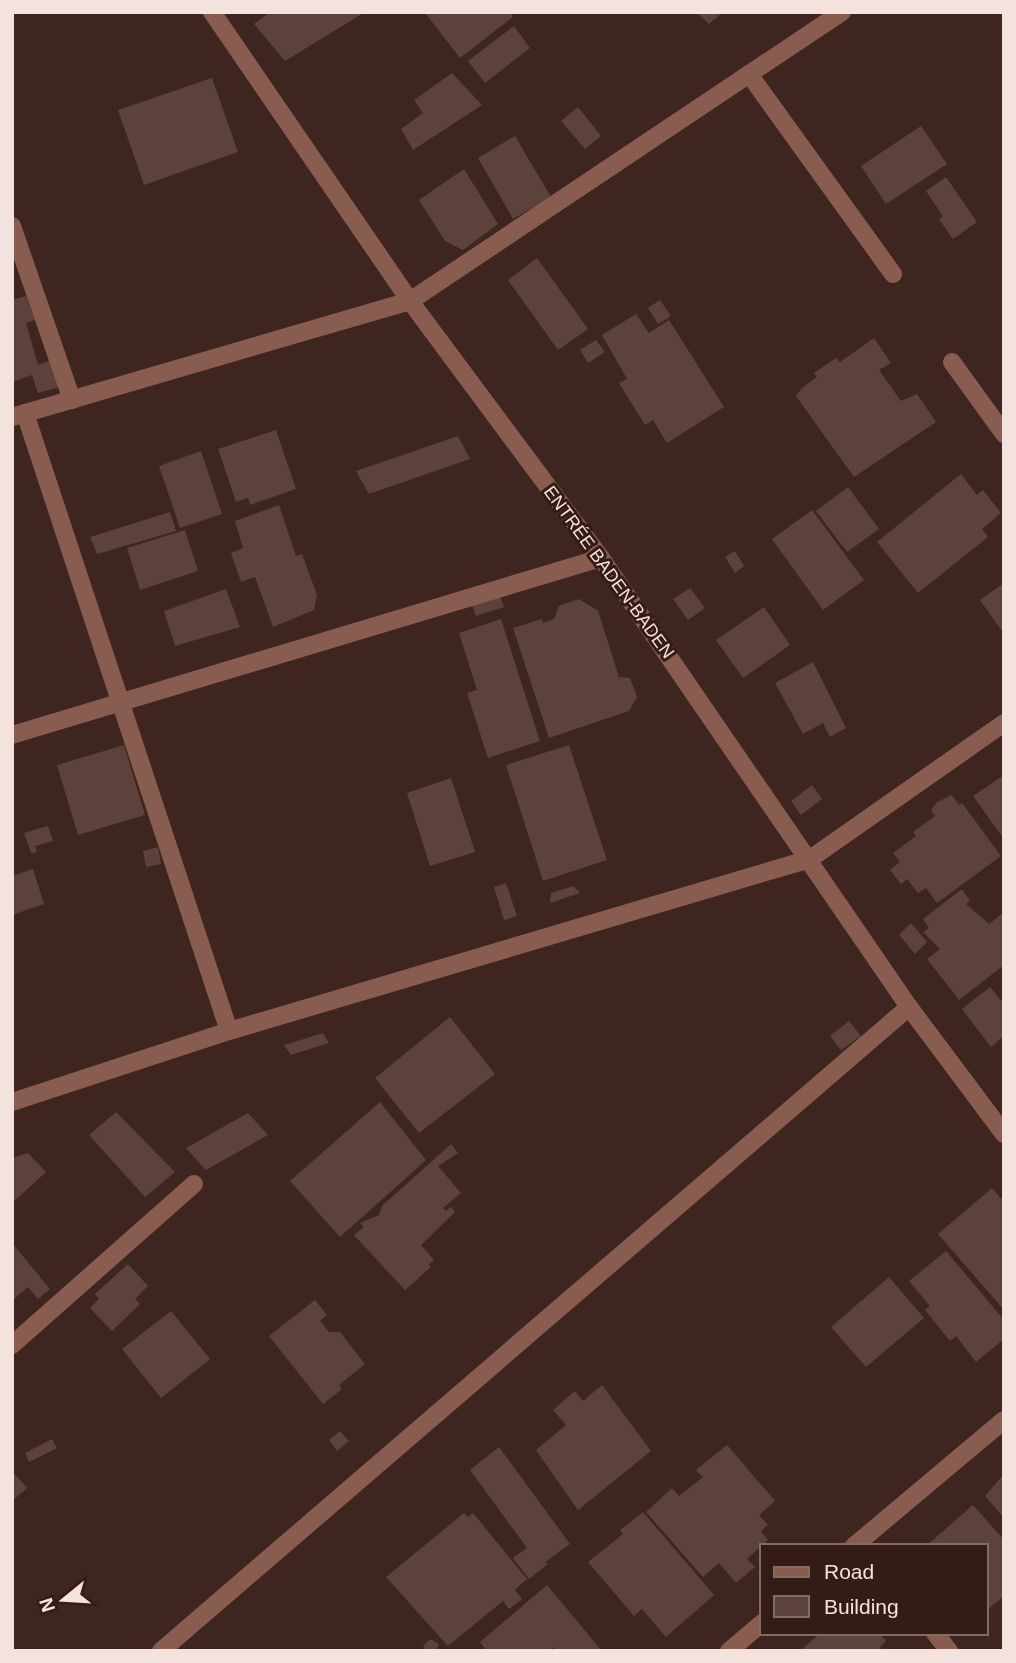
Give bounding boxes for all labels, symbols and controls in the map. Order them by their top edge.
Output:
street label: ENTRÉE BADEN-BADEN [540,482,678,662]
legend [760,1544,988,1635]
text: Road [824,1560,874,1583]
north arrow [28,1565,98,1635]
text: N [35,1595,59,1615]
text: Building [824,1595,899,1618]

